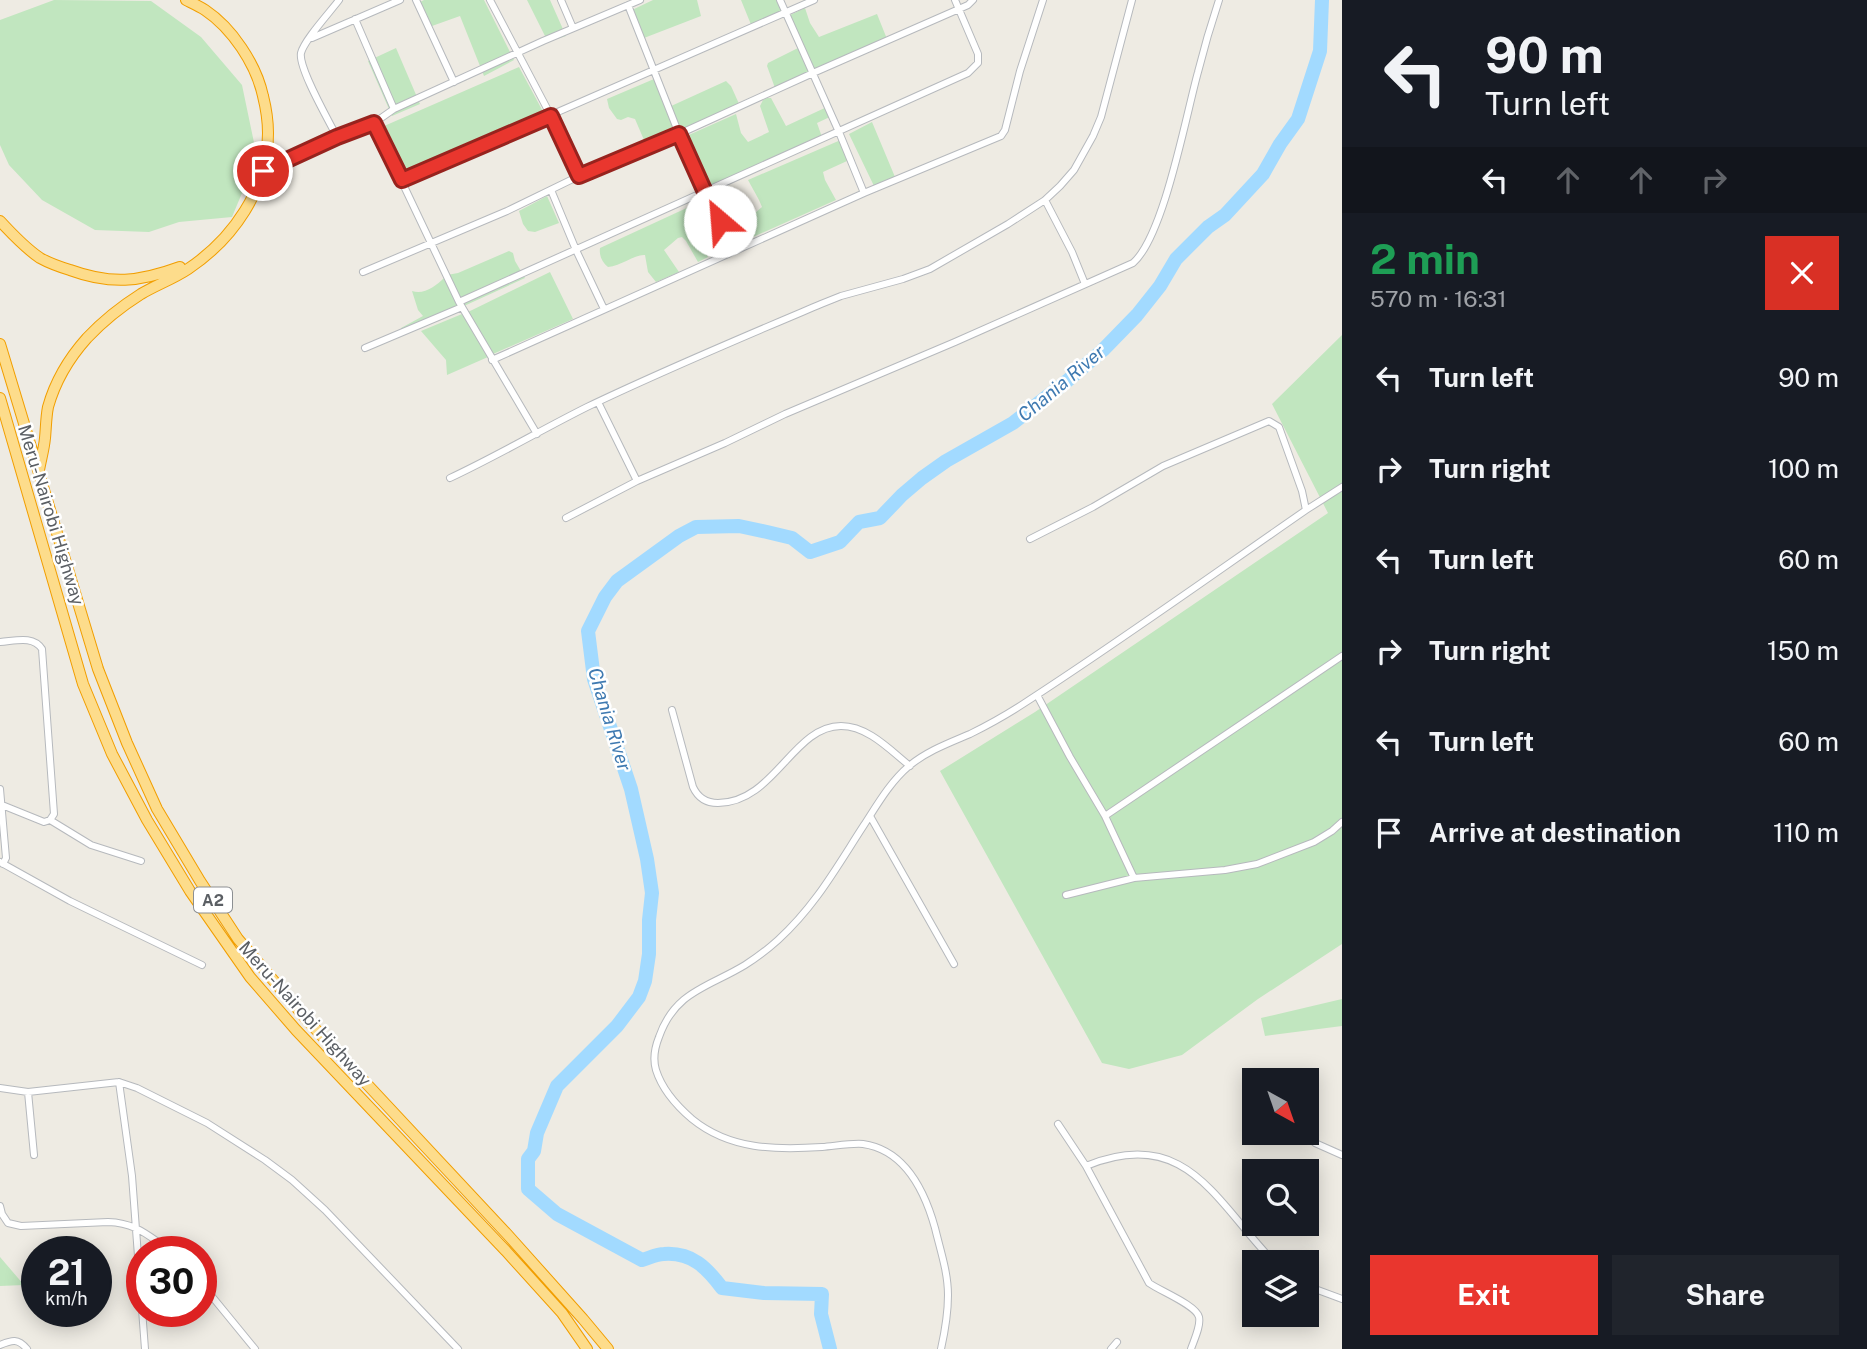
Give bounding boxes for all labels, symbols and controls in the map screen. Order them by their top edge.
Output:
text: 90 m [1485,26,1604,84]
icon: left [1370,28,1461,119]
text: Turn left [1485,85,1610,122]
pin [233,141,293,201]
icon: arrive [244,152,282,190]
icon: left [1476,161,1514,199]
icon: ahead [1549,161,1587,199]
icon: ahead [1622,161,1660,199]
icon: right [1695,161,1733,199]
position arrow [683,184,757,258]
text: 2 min [1370,234,1480,283]
button: close [1765,236,1839,310]
text: 570 m · 16:31 [1370,285,1507,312]
water label: Chania River [1013,340,1110,426]
icon: left [1370,359,1408,397]
text: Turn left [1429,362,1534,393]
text: 90 m [1778,362,1839,393]
street label: Meru-Nairobi Highway [14,422,89,608]
icon: right [1370,450,1408,488]
text: Turn right [1429,453,1551,484]
text: 100 m [1768,453,1839,484]
icon: left [1370,541,1408,579]
text: Turn left [1429,544,1534,575]
text: 60 m [1778,544,1839,575]
icon: right [1370,632,1408,670]
text: Turn right [1429,635,1551,666]
text: 150 m [1767,635,1839,666]
water label: Chania River [584,665,636,774]
icon: left [1370,723,1408,761]
text: Turn left [1429,726,1534,757]
text: 60 m [1778,726,1839,757]
icon: arrive [1370,814,1408,852]
text: Arrive at destination [1429,817,1681,848]
text: 110 m [1773,817,1839,848]
road number: A2 [194,888,232,912]
street label: Meru-Nairobi Highway [235,937,376,1091]
north arrow [1242,1068,1320,1144]
map controls [1242,1068,1319,1327]
button: search [1242,1159,1319,1236]
speed limit sign: 30 [126,1236,217,1327]
button: layers [1242,1250,1319,1327]
text: 21 [48,1252,85,1293]
button: Exit [1370,1255,1598,1335]
button: Share [1612,1255,1839,1335]
text: km/h [45,1288,88,1309]

